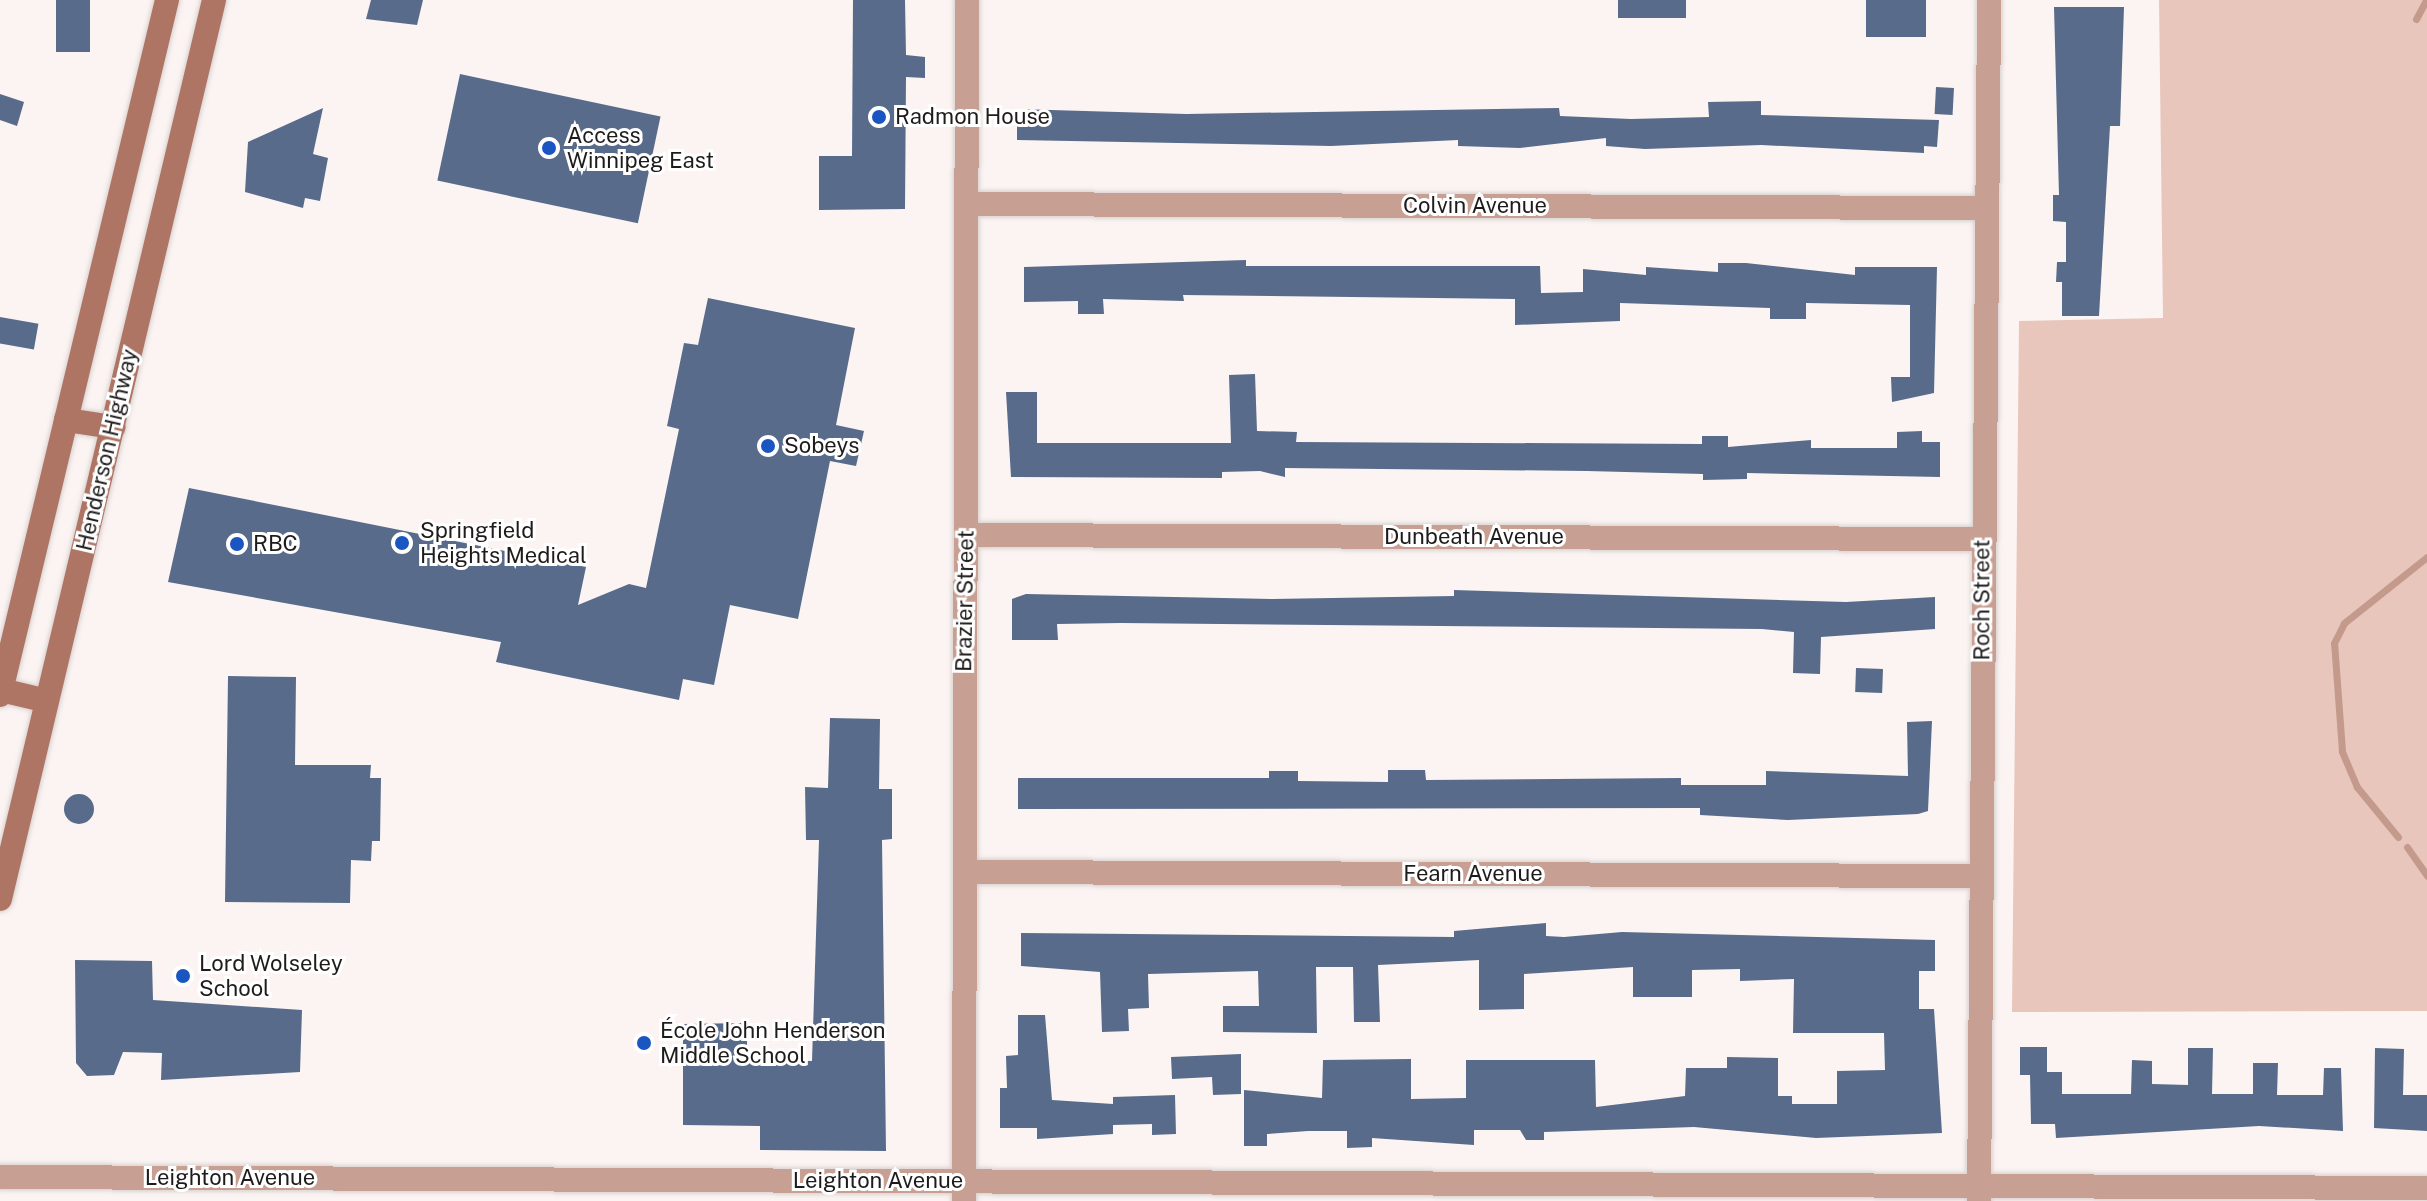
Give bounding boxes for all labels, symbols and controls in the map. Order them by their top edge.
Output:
place label: Radmon House [895,104,1050,130]
marker: Radmon House [870,108,888,126]
place label: Access Winnipeg East [567,122,714,174]
marker: Access Winnipeg East [538,137,560,159]
street label: Colvin Avenue [1403,193,1547,219]
street label: Henderson Highway [71,347,143,553]
place label: Sobeys [784,433,859,459]
marker: Sobeys [759,437,777,455]
place label: Springfield Heights Medical [420,517,587,568]
street label: Dunbeath Avenue [1384,524,1564,550]
street label: Brazier Street [951,530,979,672]
place label: RBC [253,531,298,557]
marker: Springfield Heights Medical [391,532,413,554]
marker: RBC [228,535,246,553]
street label: Roch Street [1969,539,1995,661]
street label: Fearn Avenue [1403,861,1543,887]
place label: Lord Wolseley School [199,950,343,1002]
marker: Lord Wolseley School [174,967,192,985]
place label: École John Henderson Middle School [660,1017,886,1068]
marker: École John Henderson Middle School [635,1034,653,1052]
street label: Leighton Avenue [145,1165,315,1191]
street label: Leighton Avenue [793,1168,963,1194]

